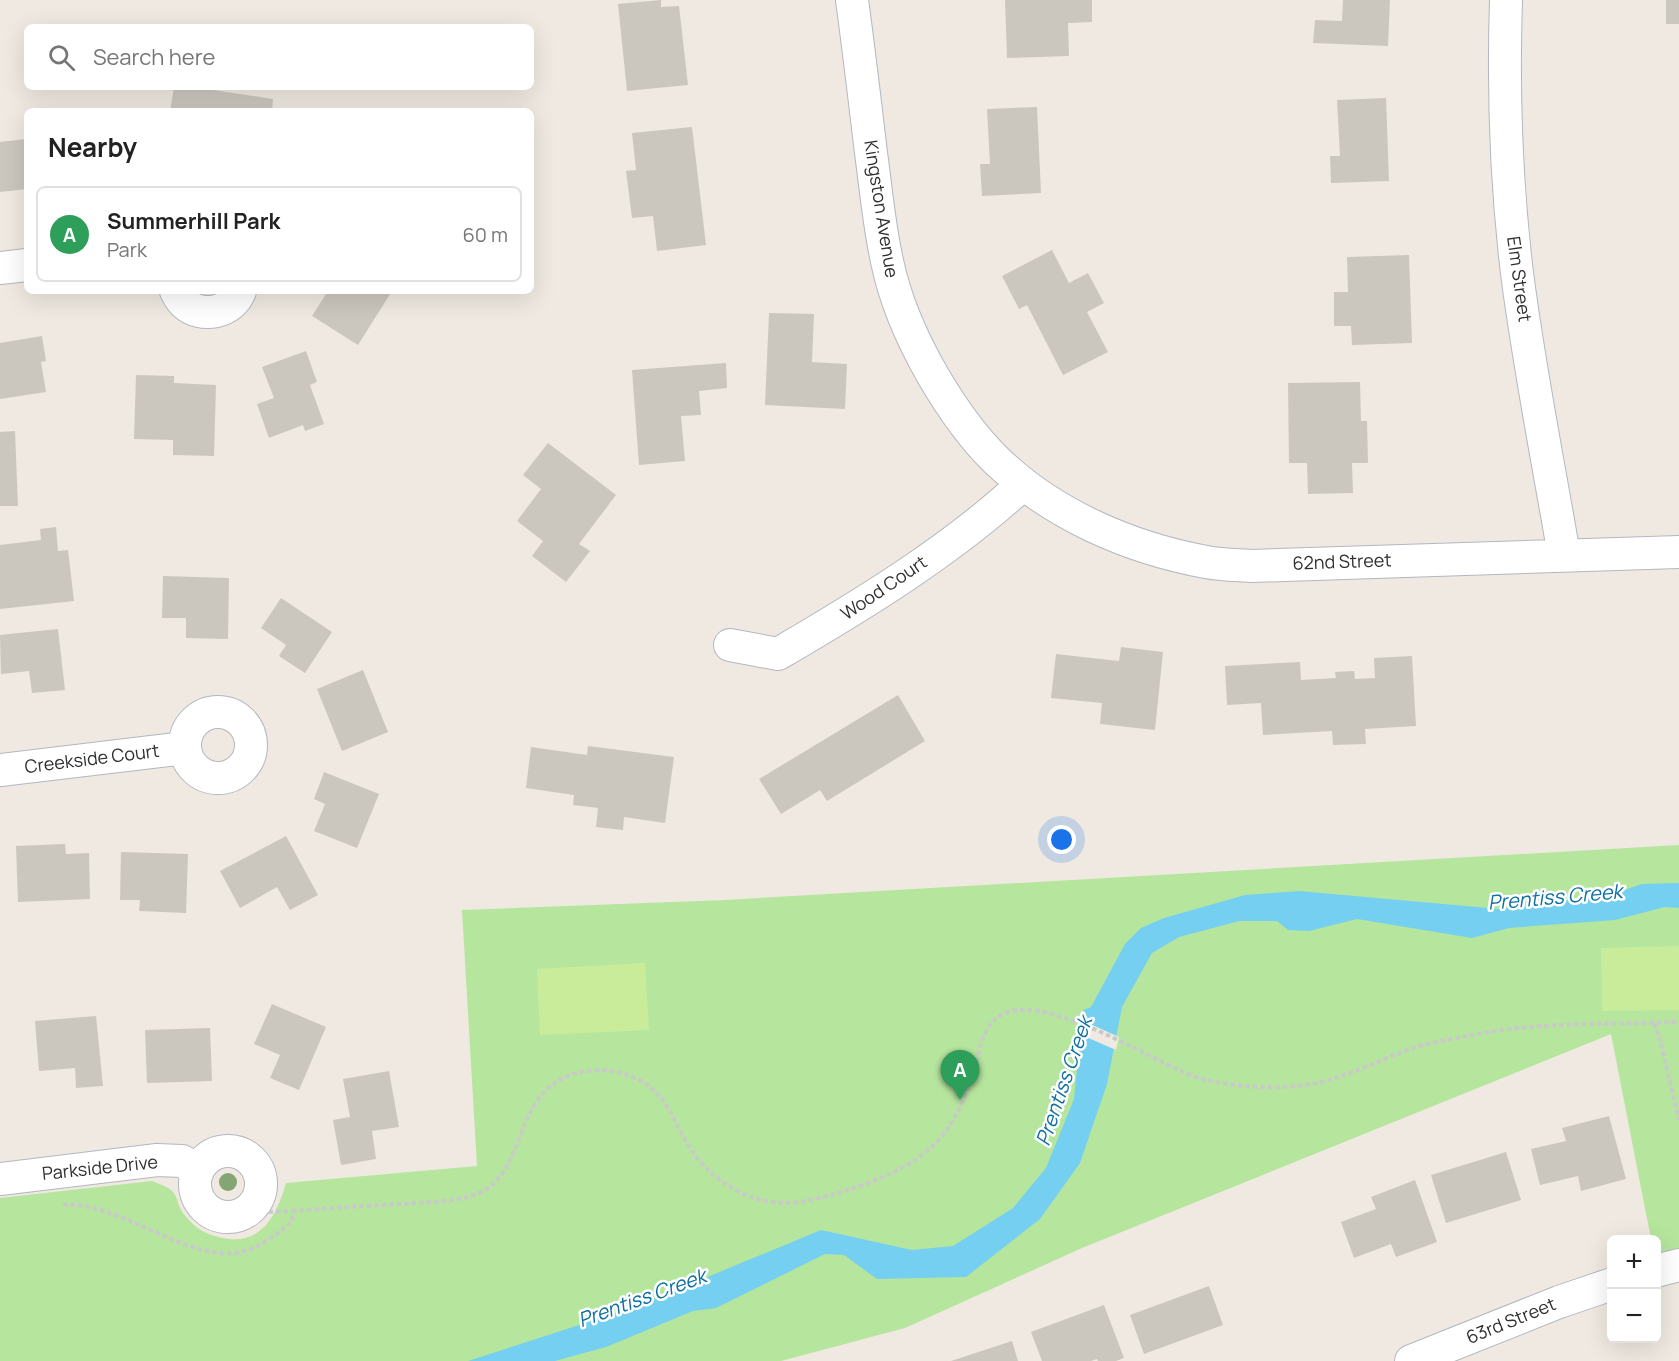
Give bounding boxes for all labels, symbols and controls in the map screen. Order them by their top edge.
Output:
search box [24,24,534,90]
icon: search [45,41,78,74]
text: Search here [93,42,215,72]
text: Nearby [48,129,137,165]
street label: Kingston Avenue [859,138,905,279]
text: Summerhill Park [107,206,280,236]
text: A [63,221,76,248]
text: 60 m [462,221,508,248]
street label: Elm Street [1502,235,1538,323]
text: Park [107,236,147,263]
street label: 62nd Street [1292,547,1392,575]
street label: Wood Court [836,549,931,625]
street label: Creekside Court [23,738,161,778]
your location [1047,825,1076,854]
water label: Prentiss Creek [1487,877,1626,916]
water label: Prentiss Creek [1029,1010,1099,1149]
pin: A [940,1050,980,1100]
street label: Parkside Drive [41,1149,159,1185]
map controls [1607,1235,1661,1343]
button: + [1607,1235,1661,1289]
water label: Prentiss Creek [574,1261,713,1333]
button: − [1607,1289,1661,1343]
street label: 63rd Street [1462,1291,1559,1349]

